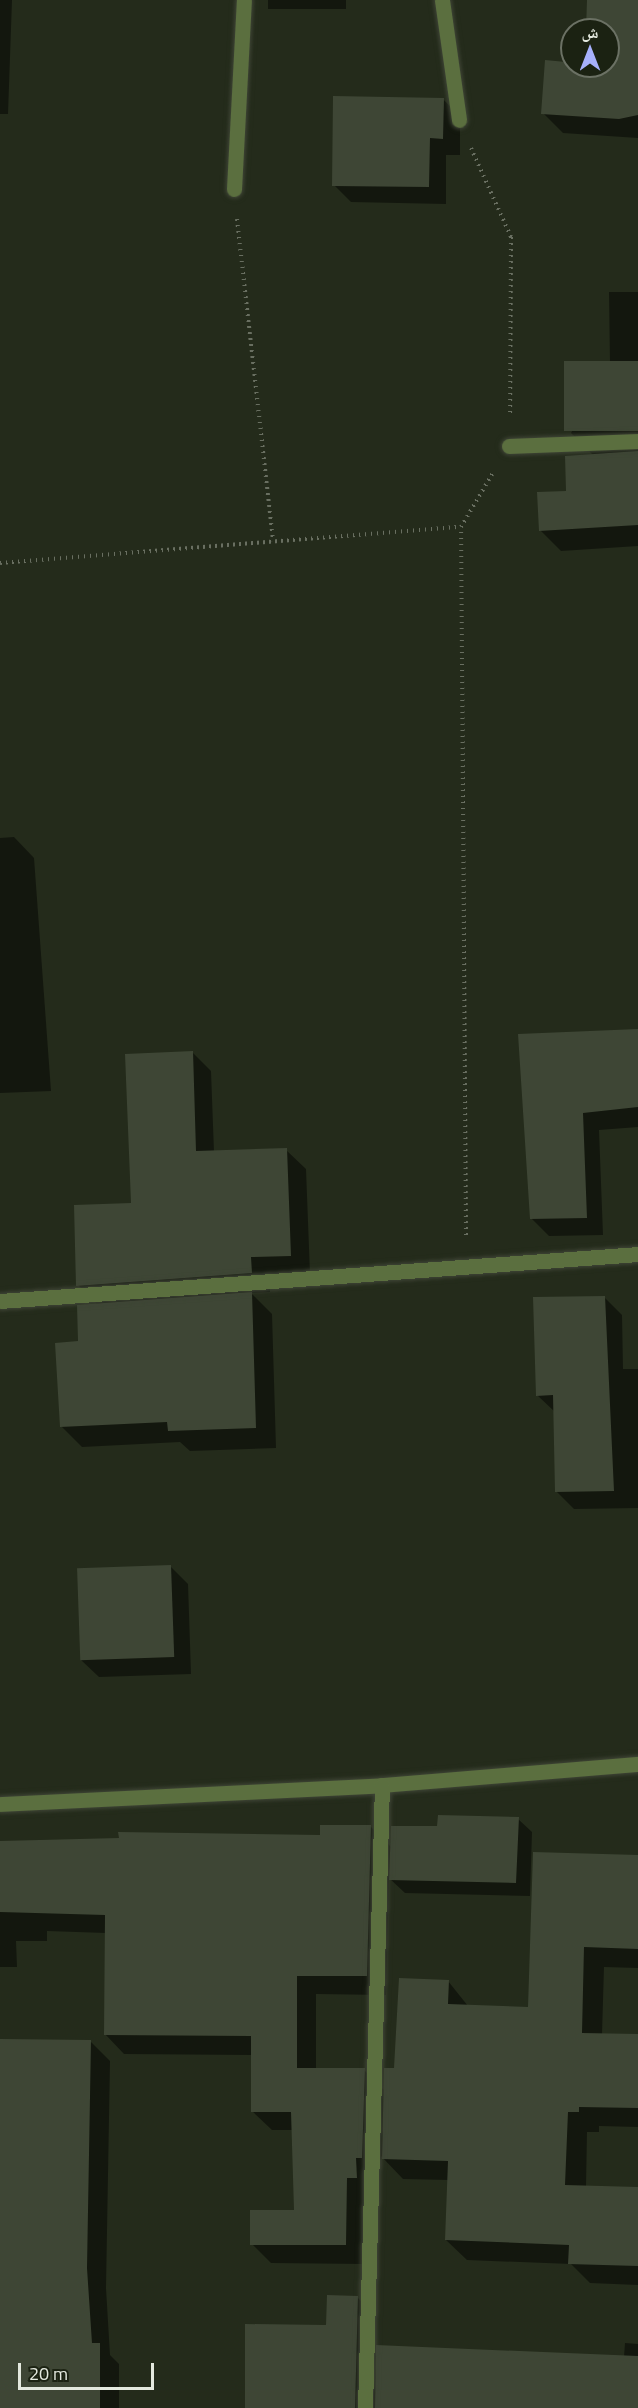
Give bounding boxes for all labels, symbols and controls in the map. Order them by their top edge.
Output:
north arrow [560,18,620,78]
text: ش [582,20,598,44]
scale bar [21,2351,158,2389]
text: 20 m [29,2360,68,2387]

